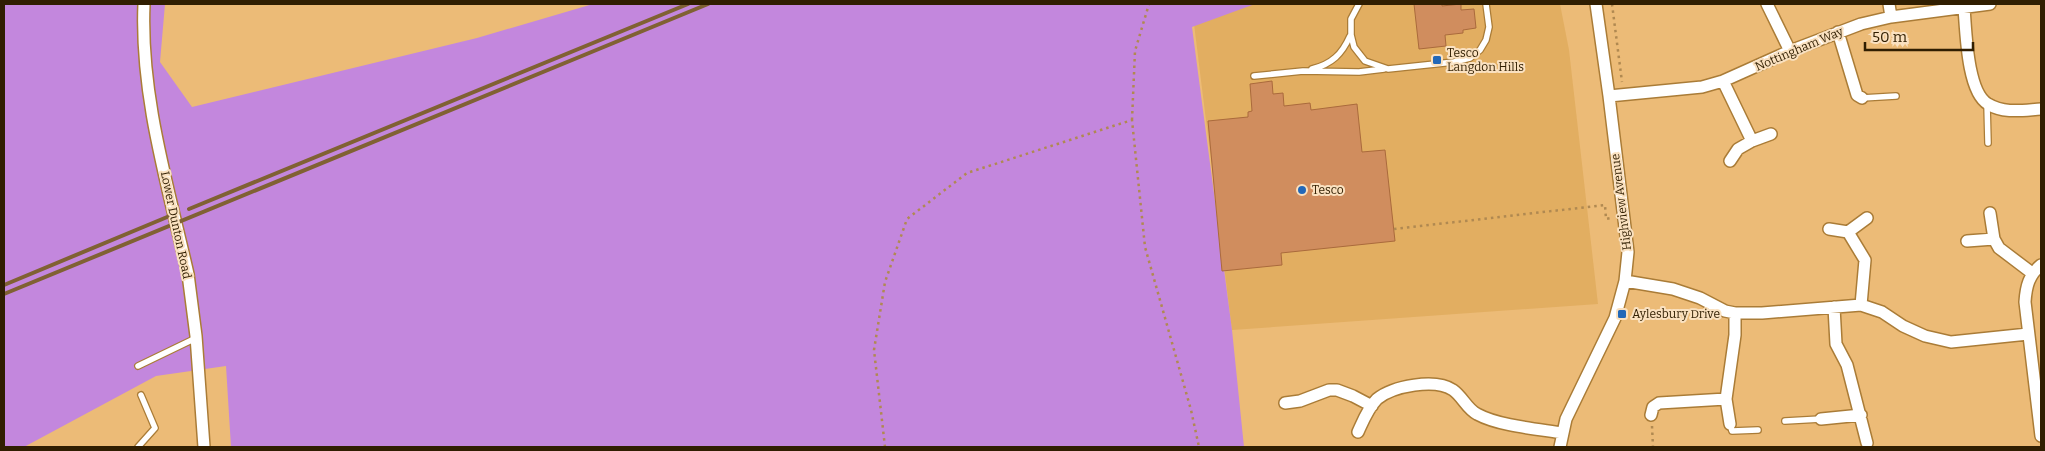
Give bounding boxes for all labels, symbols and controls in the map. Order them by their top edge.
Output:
scale bar [1865,20,1972,52]
street label: Nottingham Way [1753,24,1846,74]
text: 50 m [1872,28,1908,46]
place label: Tesco Langdon Hills [1447,46,1524,74]
marker: Tesco Langdon Hills [1431,54,1443,66]
street label: Highview Avenue [1608,153,1634,251]
street label: Lower Dunton Road [158,170,194,280]
place label: Tesco [1312,183,1344,197]
marker: Tesco [1296,184,1308,196]
place label: Aylesbury Drive [1632,307,1720,321]
marker: Aylesbury Drive [1616,308,1628,320]

